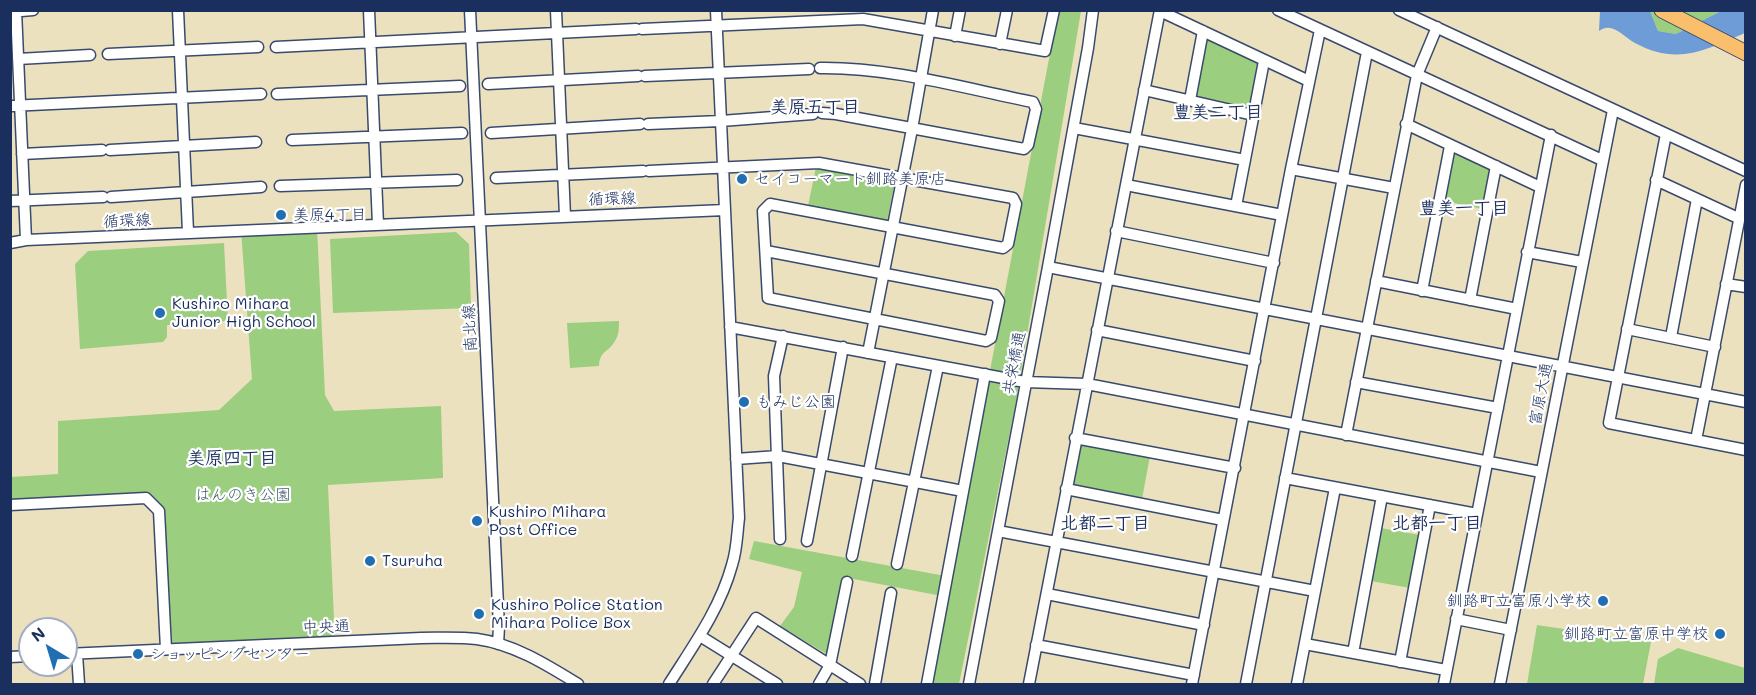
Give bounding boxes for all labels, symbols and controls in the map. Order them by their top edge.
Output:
district label: 美原五丁目 [770,96,860,118]
district label: 豊美二丁目 [1173,101,1263,123]
place label: セイコーマート釧路美原店 [754,169,946,189]
marker: セイコーマート釧路美原店 [735,172,749,186]
street label: 循環線 [588,189,636,209]
district label: 豊美一丁目 [1419,197,1509,219]
place label: 美原4丁目 [293,205,366,225]
marker: 美原4丁目 [274,208,288,222]
street label: 循環線 [103,210,151,232]
place label: Kushiro Mihara Junior High School [172,294,316,332]
street label: 南北線 [459,304,481,352]
marker: Kushiro Mihara Junior High School [153,306,167,320]
street label: 共栄橋通 [998,330,1030,396]
street label: 富原大通 [1525,361,1557,427]
place label: もみじ公園 [756,392,836,412]
marker: もみじ公園 [737,395,751,409]
district label: 美原四丁目 [187,447,277,469]
park label: はんのき公園 [195,485,291,505]
place label: Kushiro Mihara Post Office [489,502,606,540]
district label: 北都二丁目 [1060,512,1150,534]
district label: 北都一丁目 [1392,512,1482,534]
marker: Kushiro Mihara Post Office [470,514,484,528]
place label: Tsuruha [382,551,443,571]
marker: Tsuruha [363,554,377,568]
place label: 釧路町立富原小学校 [1447,591,1591,611]
marker: 釧路町立富原小学校 [1596,594,1610,608]
place label: Kushiro Police Station Mihara Police Box [491,595,663,633]
marker: Kushiro Police Station Mihara Police Box [472,607,486,621]
north arrow [18,617,78,677]
street label: 中央通 [302,617,350,637]
text: N [27,622,49,646]
place label: 釧路町立富原中学校 [1564,624,1708,644]
marker: 釧路町立富原中学校 [1713,627,1727,641]
place label: ショッピングセンター [150,644,310,664]
marker: ショッピングセンター [131,647,145,661]

